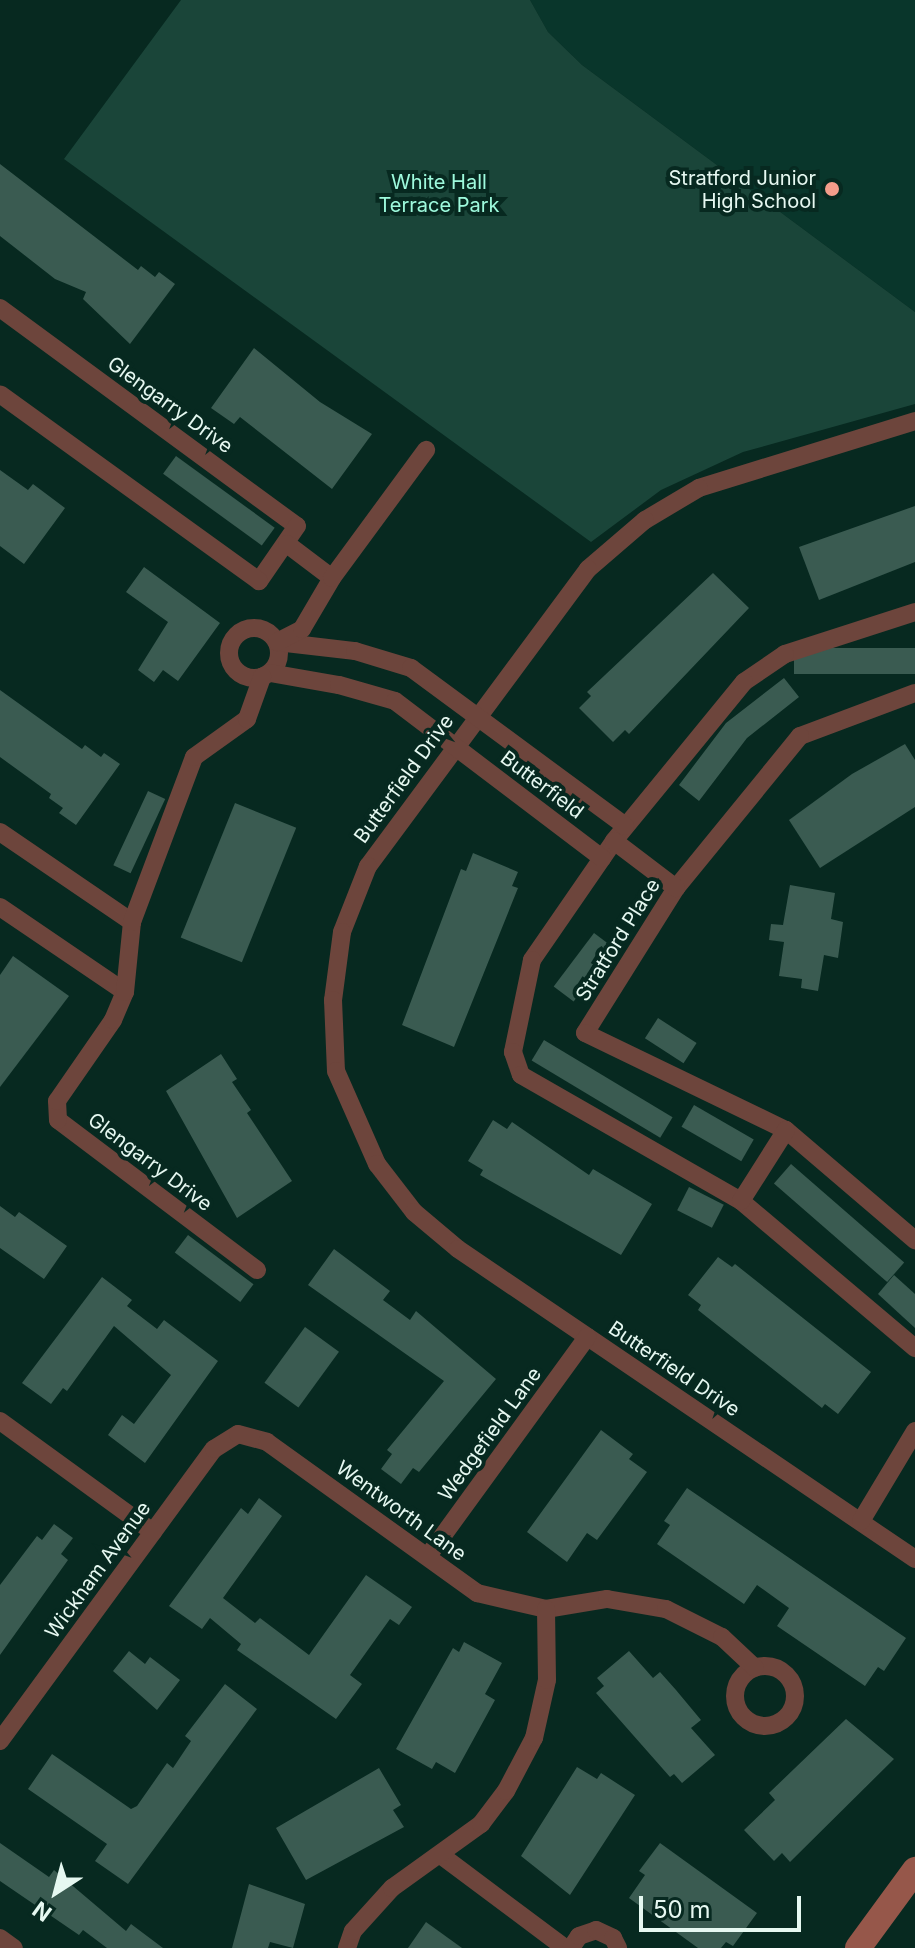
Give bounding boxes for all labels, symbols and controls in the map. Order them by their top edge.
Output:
place label: Stratford Junior High School [669,166,816,213]
park label: White Hall Terrace Park [378,170,500,217]
marker: Stratford Junior High School [823,180,841,198]
street label: Glengarry Drive [103,352,237,458]
street label: Butterfield Drive [349,710,459,848]
street label: Butterfield [496,746,588,824]
street label: Stratford Place [571,874,665,1006]
street label: Glengarry Drive [83,1108,217,1216]
street label: Butterfield Drive [604,1316,744,1422]
street label: Wedgefield Lane [434,1363,546,1505]
street label: Wentworth Lane [331,1456,471,1566]
street label: Wickham Avenue [40,1497,156,1643]
north arrow [16,1852,96,1932]
scale bar [643,1880,805,1930]
text: 50 m [653,1895,711,1924]
text: N [27,1896,56,1927]

